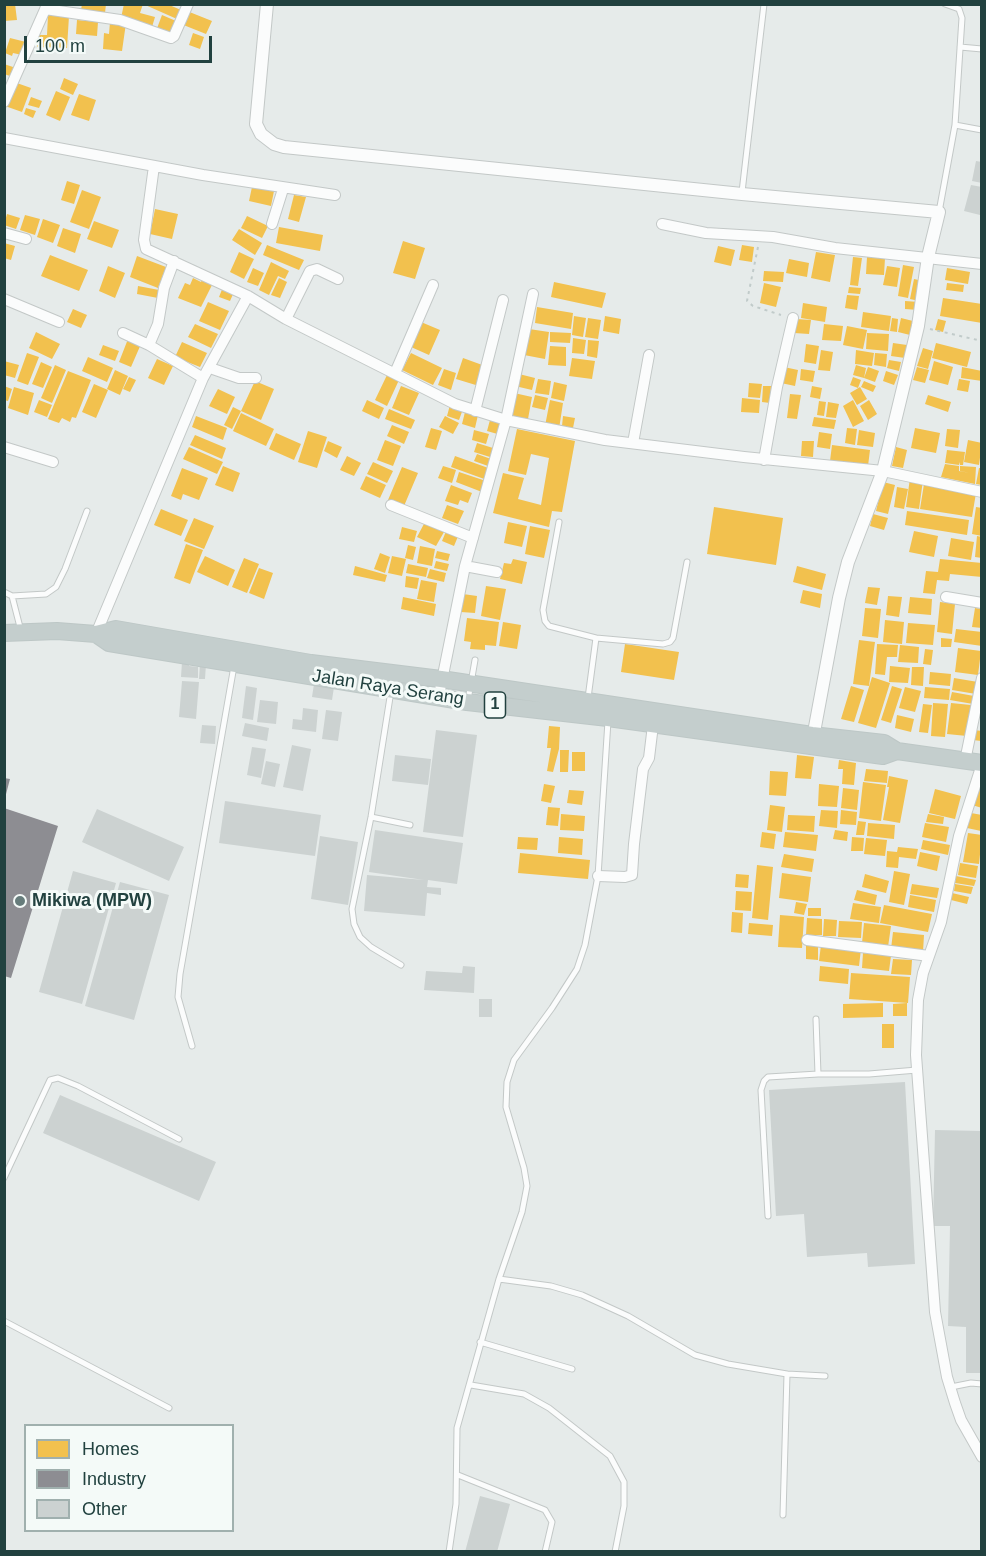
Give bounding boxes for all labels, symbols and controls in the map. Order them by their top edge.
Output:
scale bar [27,24,214,62]
text: 100 m [35,36,85,56]
street label: Jalan Raya Serang [311,665,465,711]
road number: 1 [484,692,506,718]
place label: Mikiwa (MPW) [32,890,152,912]
marker: Mikiwa (MPW) [13,894,27,908]
legend [24,1424,234,1532]
text: Homes [82,1439,139,1459]
text: Industry [82,1469,146,1489]
text: Other [82,1499,127,1519]

